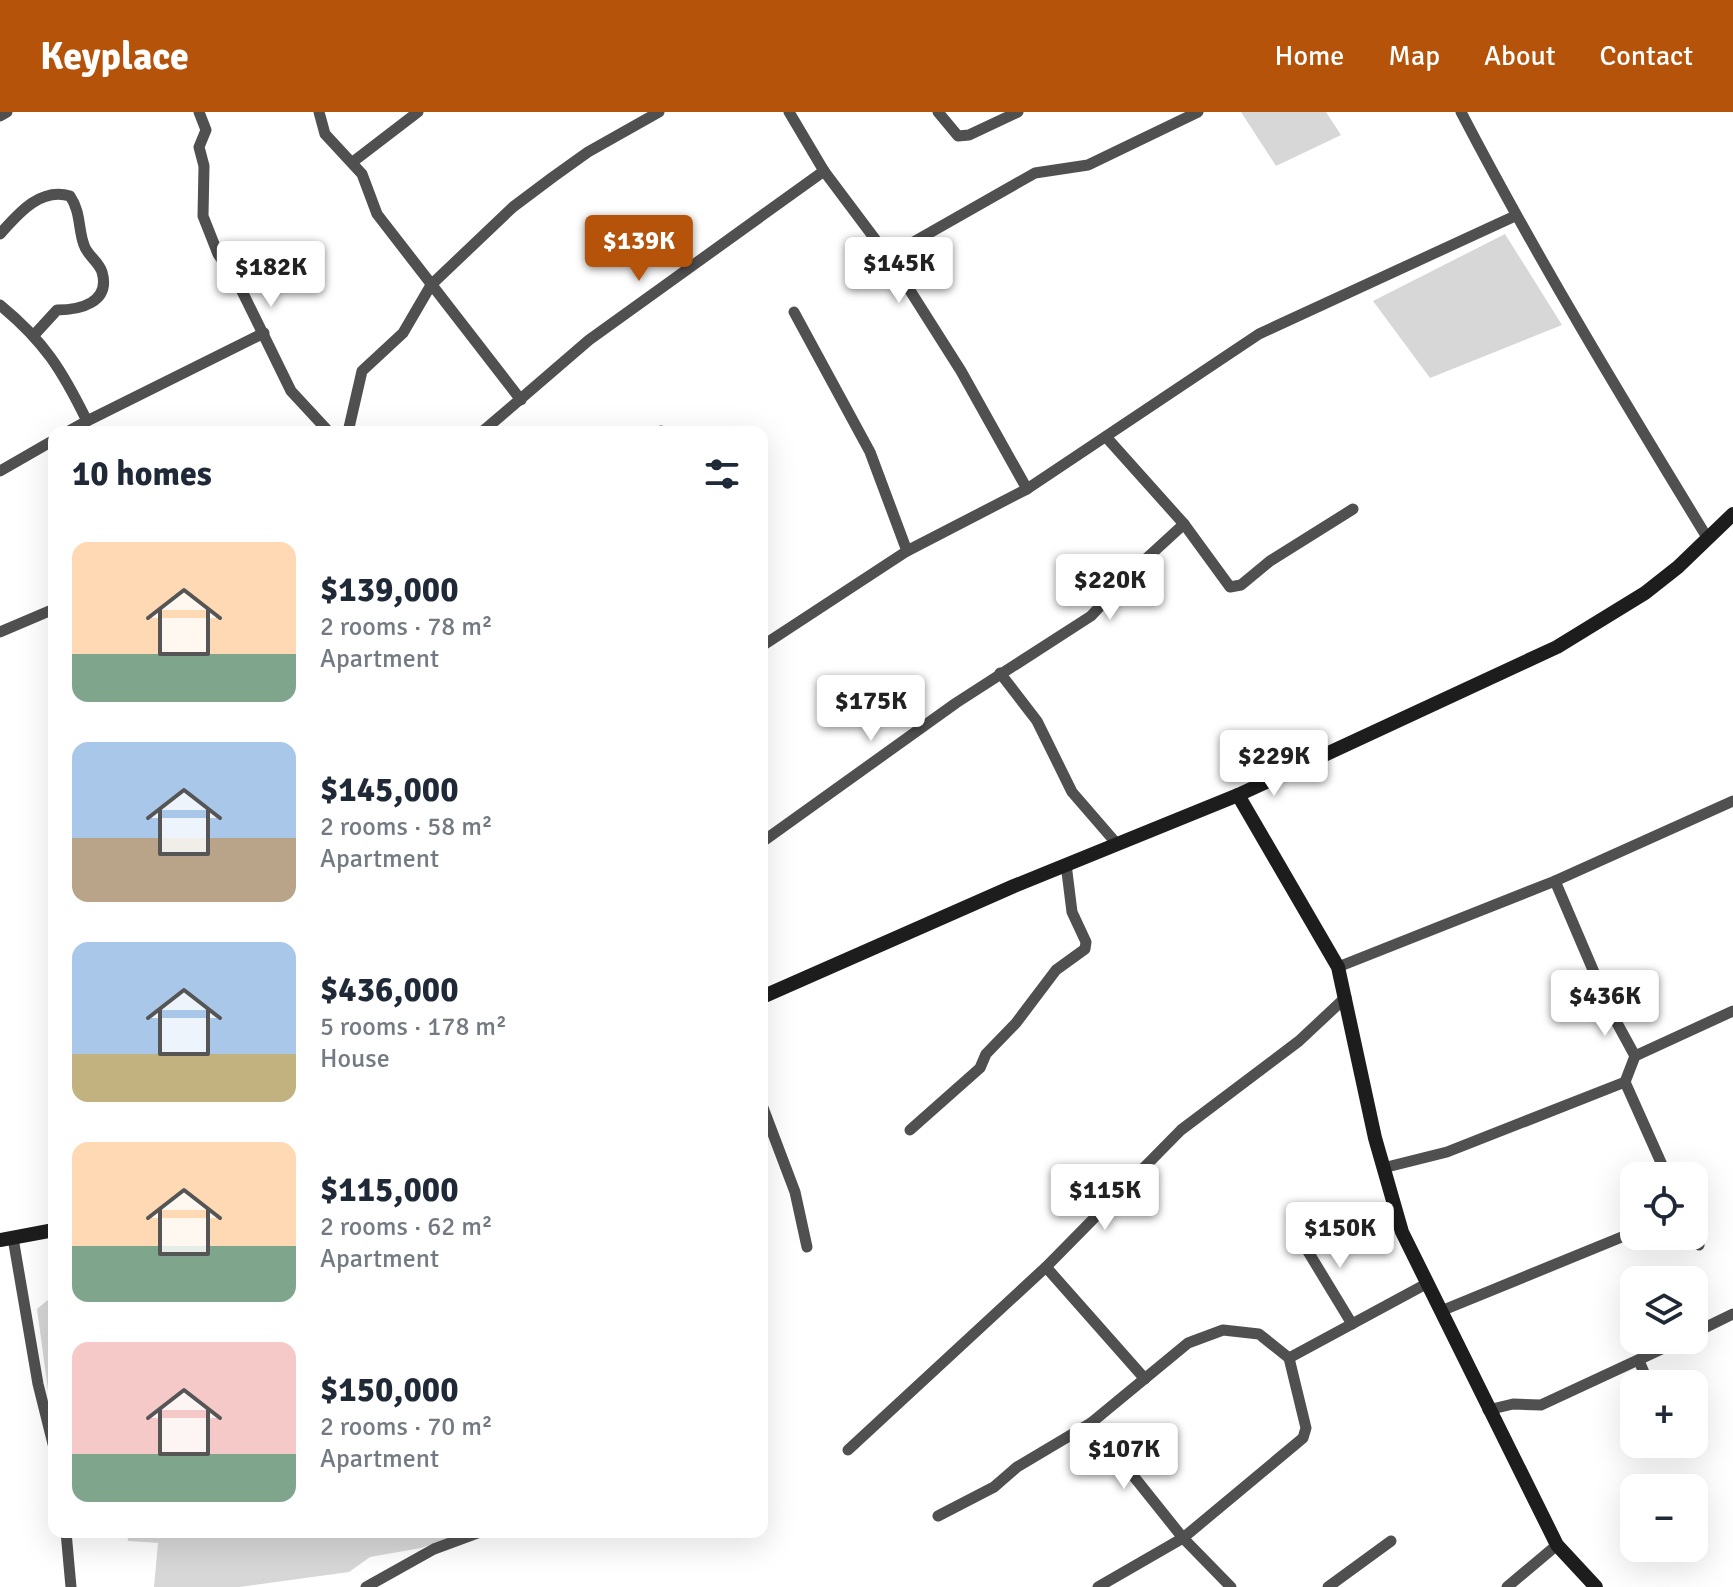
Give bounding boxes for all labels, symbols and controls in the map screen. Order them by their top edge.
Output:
text: Keyplace [40,33,189,80]
text: Home [1275,39,1344,73]
text: Map [1388,39,1440,73]
text: About [1484,39,1556,73]
text: Contact [1600,39,1693,73]
pin: $139K [583,215,695,283]
text: $139K [603,225,675,257]
pin: $145K [843,237,955,305]
pin: $182K [215,241,327,309]
text: $145K [863,247,935,279]
text: $182K [235,251,307,283]
icon: filters [700,452,744,496]
text: 10 homes [72,453,212,495]
pin: $220K [1054,554,1166,622]
text: $220K [1074,564,1146,596]
text: $139,000 [320,569,459,611]
icon: home [136,574,232,670]
text: 2 rooms · 78 m² [320,611,493,643]
text: Apartment [320,643,439,675]
pin: $175K [815,675,927,743]
text: $175K [835,685,907,717]
pin: $229K [1218,730,1330,798]
text: $229K [1238,740,1310,772]
text: $145,000 [320,769,459,811]
icon: home [136,774,232,870]
text: 2 rooms · 58 m² [320,811,493,843]
text: Apartment [320,843,439,875]
text: $436,000 [320,969,459,1011]
pin: $436K [1549,970,1661,1038]
icon: home [136,974,232,1070]
text: $436K [1569,980,1641,1012]
text: 5 rooms · 178 m² [320,1011,507,1043]
text: House [320,1043,390,1075]
map controls [1620,1162,1708,1562]
button: locate [1620,1162,1708,1250]
pin: $115K [1049,1164,1161,1232]
text: $115,000 [320,1169,459,1211]
icon: home [136,1174,232,1270]
text: $115K [1069,1174,1141,1206]
pin: $150K [1284,1202,1396,1270]
text: 2 rooms · 62 m² [320,1211,493,1243]
text: $150K [1304,1212,1376,1244]
text: Apartment [320,1243,439,1275]
button: layers [1620,1266,1708,1354]
text: $150,000 [320,1369,459,1411]
button: + [1620,1370,1708,1458]
icon: home [136,1374,232,1470]
text: 2 rooms · 70 m² [320,1411,493,1443]
pin: $107K [1068,1423,1180,1491]
text: $107K [1088,1433,1160,1465]
text: Apartment [320,1443,439,1475]
button: − [1620,1474,1708,1562]

